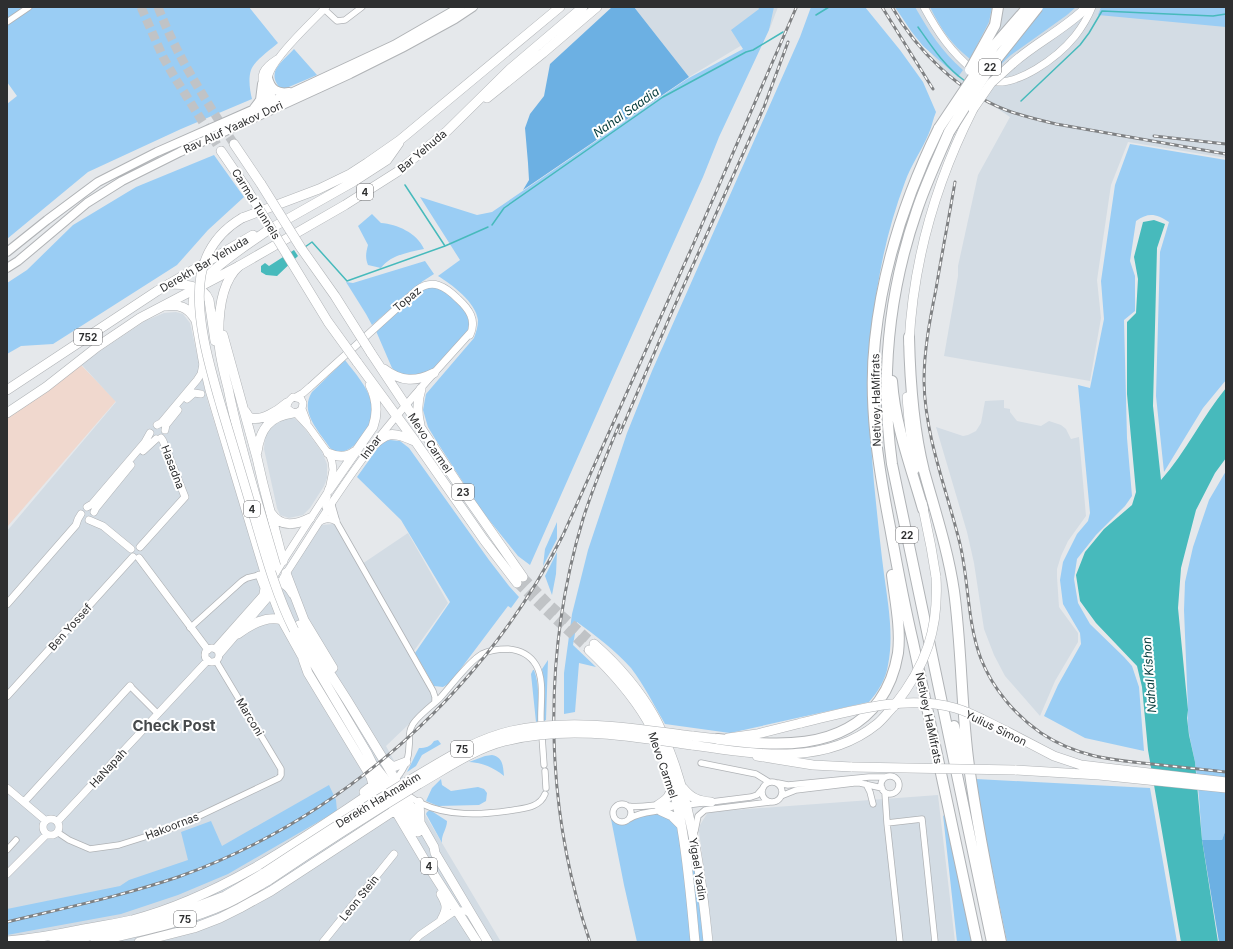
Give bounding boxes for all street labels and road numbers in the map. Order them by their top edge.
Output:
road number: 22 [979,59,1001,75]
street label: Rav Aluf Yaakov Dori [181,98,285,156]
street label: Bar Yehuda [395,126,449,176]
street label: Carmel Tunnels [229,166,284,242]
road number: 4 [357,184,373,200]
street label: Derekh Bar Yehuda [157,233,251,295]
street label: Topaz [390,283,424,315]
road number: 752 [74,329,102,345]
street label: Netivey HaMifrats [868,353,884,447]
street label: Mevo Carmel [405,410,455,476]
street label: Inbar [357,432,385,462]
street label: Hasadna [158,443,188,491]
road number: 23 [452,484,474,500]
road number: 4 [244,501,260,517]
road number: 22 [896,527,918,543]
street label: Ben Yossef [45,601,95,653]
street label: Netivey HaMifrats [912,671,946,765]
street label: Marconi [233,695,267,739]
street label: Yulius Simon [963,707,1029,749]
street label: Mevo Carmel [645,730,681,800]
road number: 75 [451,741,473,757]
street label: HaNapah [86,746,130,790]
street label: Derekh HaAmakim [333,769,423,831]
street label: Hakoornas [143,809,201,843]
street label: Yigael Yadin [686,836,710,902]
road number: 4 [421,858,437,874]
street label: Leon Stein [336,872,382,924]
road number: 75 [174,911,196,927]

